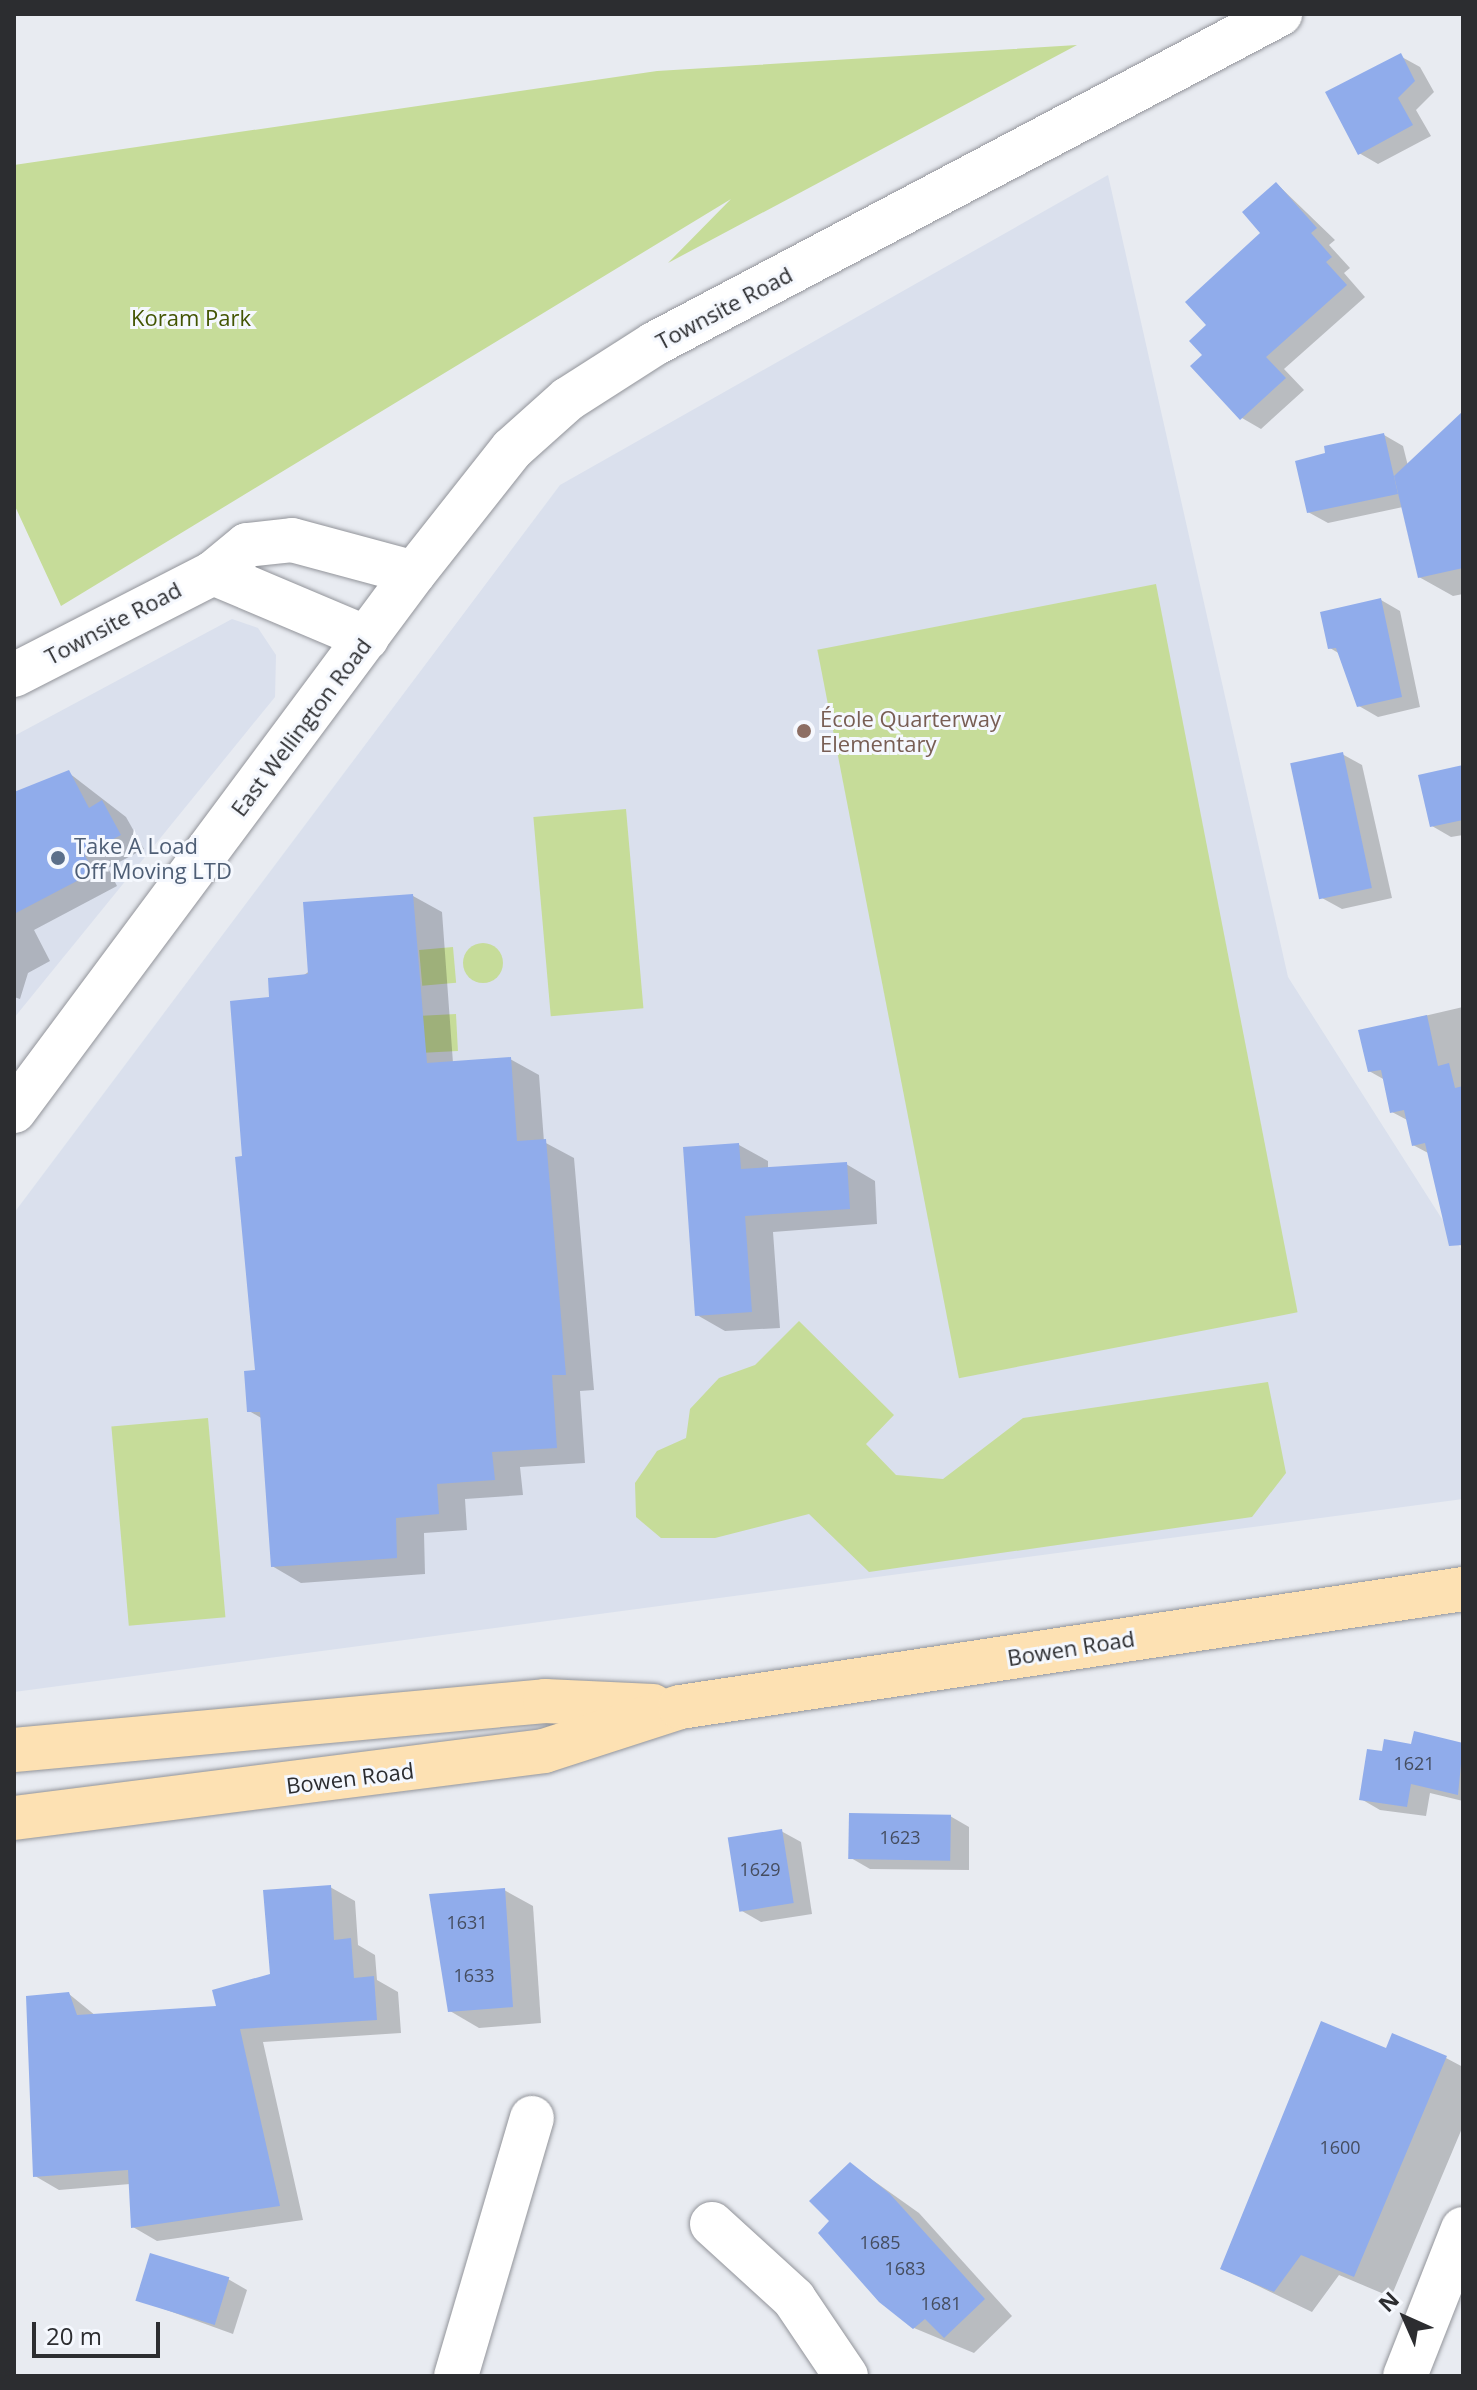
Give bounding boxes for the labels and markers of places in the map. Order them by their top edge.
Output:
place label: École Quarterway Elementary [820,705,1001,756]
marker: École Quarterway Elementary [795,722,813,740]
place label: Take A Load Off Moving LTD [74,832,232,884]
marker: Take A Load Off Moving LTD [49,849,67,867]

